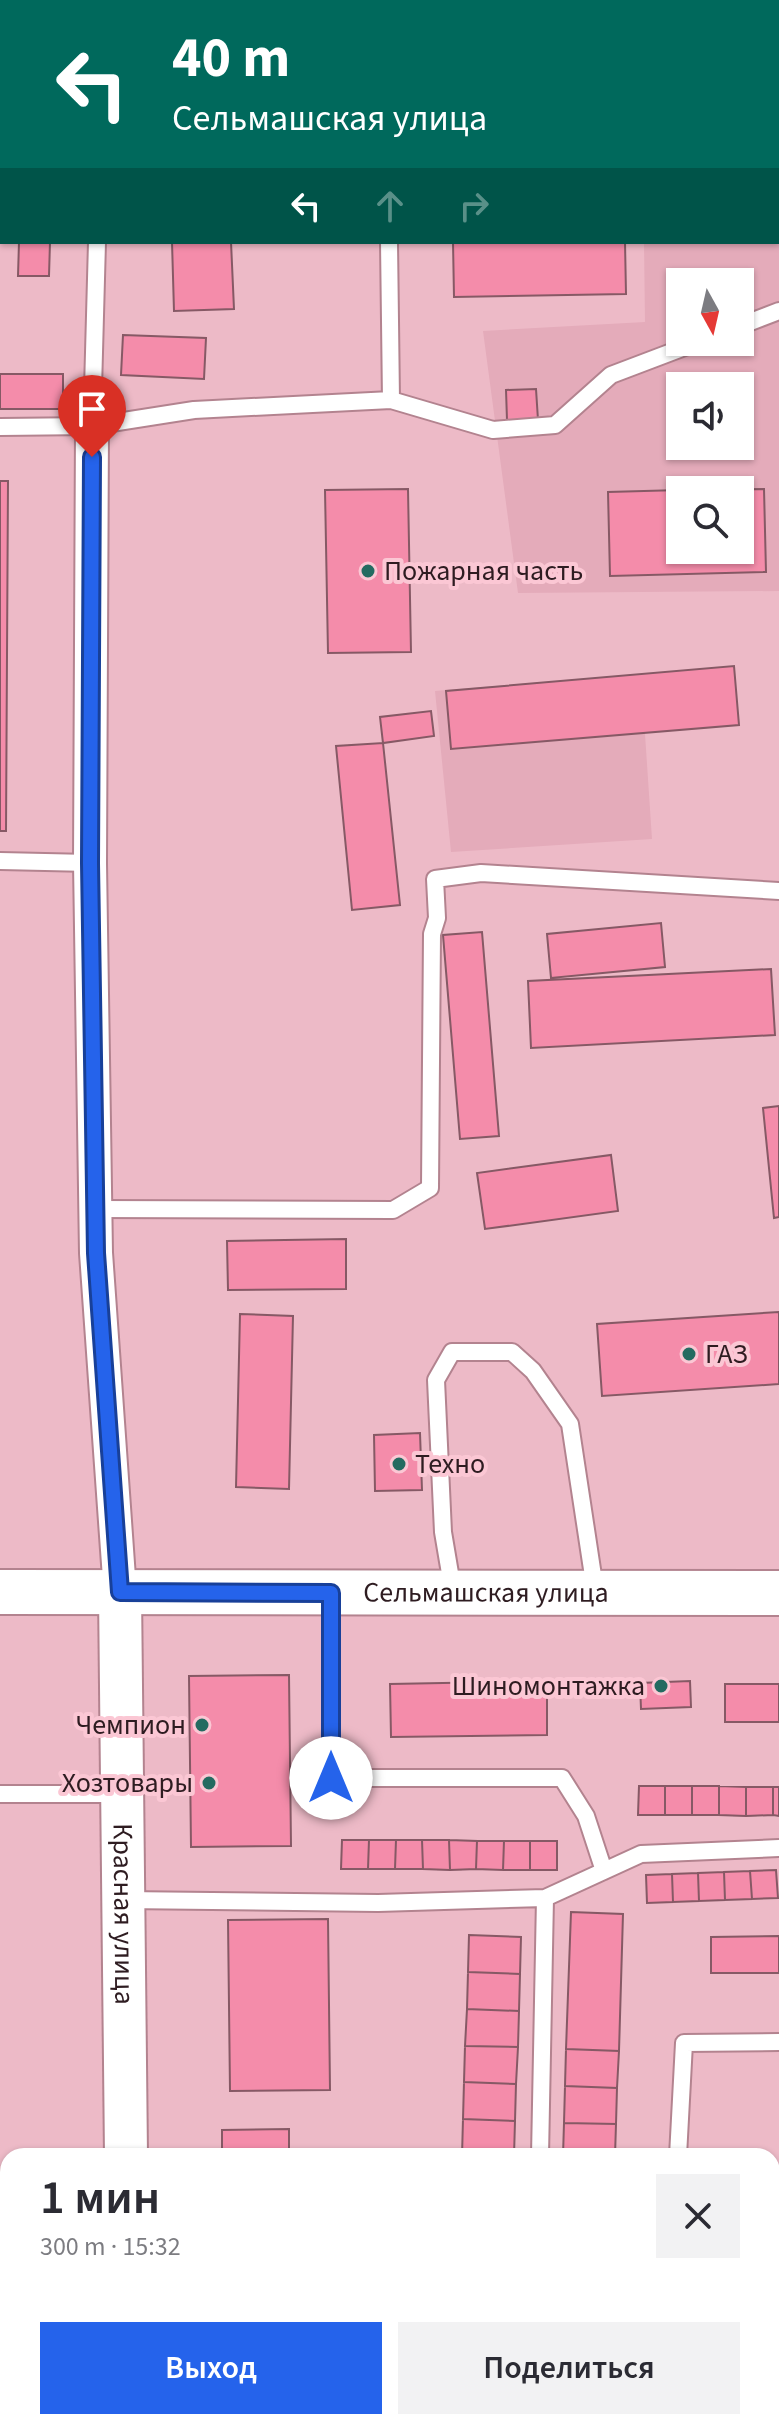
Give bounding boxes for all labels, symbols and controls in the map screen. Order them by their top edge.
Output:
text: 40 m [172,19,290,98]
icon: left [40,32,144,136]
text: Сельмашская улица [172,93,487,144]
icon: left [284,184,328,228]
icon: ahead [368,184,412,228]
icon: right [452,184,496,228]
north arrow [666,268,754,356]
map controls [666,268,754,564]
button: sound [666,372,754,460]
pin [58,375,126,457]
icon: arrive [70,387,114,431]
button: search [666,476,754,564]
place label: Пожарная часть [384,551,583,591]
marker: Пожарная часть [359,562,377,580]
place label: ГАЗ [705,1334,748,1374]
marker: ГАЗ [680,1345,698,1363]
place label: Техно [415,1444,485,1484]
marker: Техно [390,1455,408,1473]
street label: Сельмашская улица [363,1572,609,1613]
place label: Шиномонтажка [452,1666,645,1706]
marker: Шиномонтажка [652,1677,670,1695]
place label: Чемпион [75,1705,186,1745]
marker: Чемпион [193,1716,211,1734]
position arrow [289,1736,373,1820]
place label: Хозтовары [62,1763,193,1803]
marker: Хозтовары [200,1774,218,1792]
street label: Красная улица [102,1823,144,2005]
text: 1 мин [40,2164,160,2232]
button: close [656,2174,740,2258]
text: 300 m · 15:32 [40,2228,181,2265]
button: Выход [40,2322,382,2414]
button: Поделиться [398,2322,740,2414]

